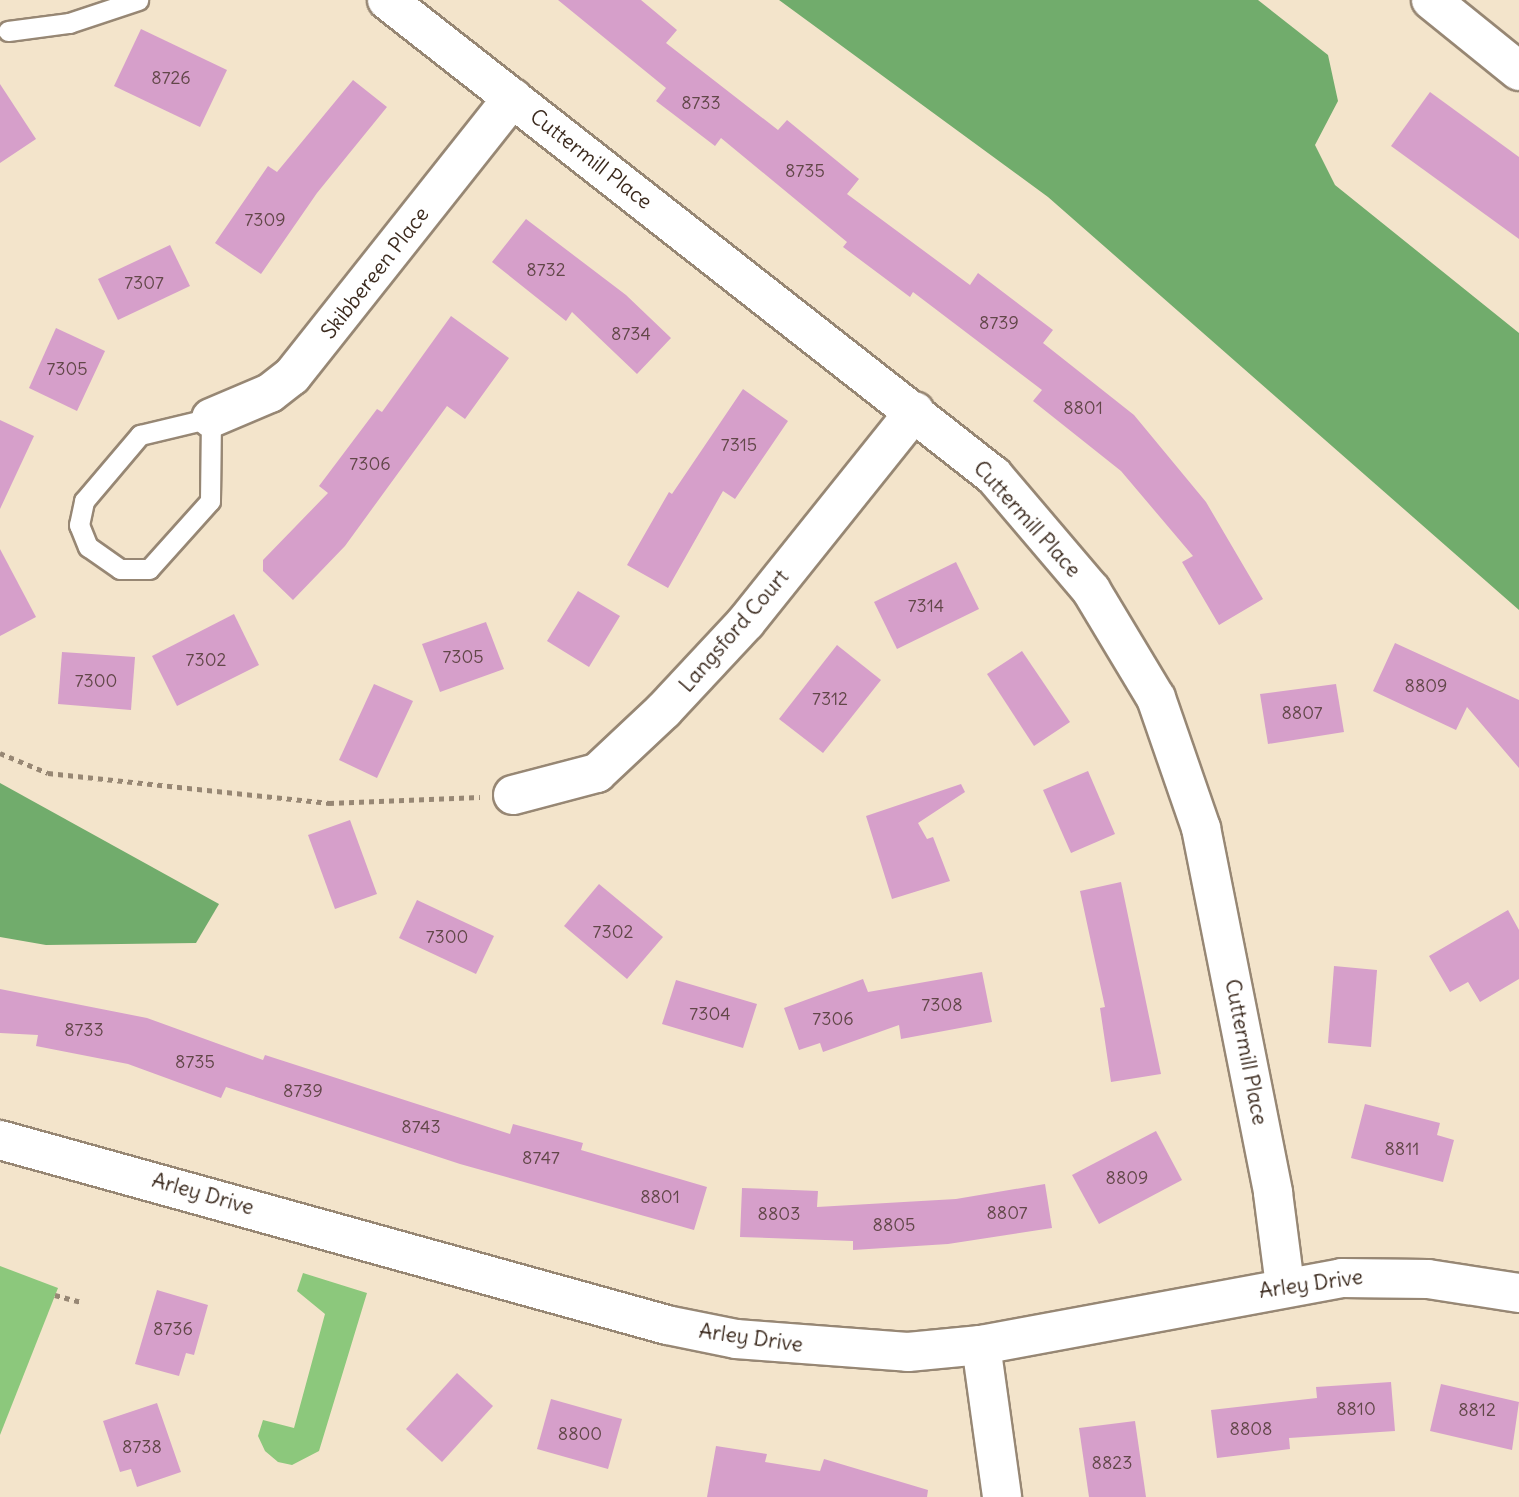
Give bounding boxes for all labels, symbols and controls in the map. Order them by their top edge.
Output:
house number: 8726 [151,67,191,89]
house number: 8733 [681,92,721,114]
street label: Cuttermill Place [525,104,657,214]
house number: 8735 [785,160,825,182]
street label: Skibbereen Place [316,202,434,344]
house number: 7309 [244,209,286,231]
house number: 8732 [526,259,566,281]
house number: 7307 [124,272,164,294]
house number: 8739 [979,312,1019,334]
house number: 8734 [611,323,651,345]
house number: 7305 [46,358,88,380]
house number: 8801 [1063,397,1103,419]
house number: 7315 [721,434,757,456]
house number: 7306 [349,453,391,475]
street label: Cuttermill Place [968,456,1086,582]
street label: Langsford Court [674,565,794,697]
house number: 7314 [908,595,944,617]
house number: 7305 [442,646,484,668]
house number: 7302 [186,649,226,671]
house number: 7300 [75,670,117,692]
house number: 8809 [1405,675,1447,697]
house number: 7312 [812,688,848,710]
house number: 8807 [1281,702,1323,724]
house number: 7302 [593,921,633,943]
house number: 7300 [426,926,468,948]
street label: Cuttermill Place [1220,977,1272,1127]
house number: 7308 [921,994,963,1016]
house number: 7304 [689,1003,731,1025]
house number: 7306 [812,1008,854,1030]
house number: 8733 [64,1019,104,1041]
house number: 8735 [175,1051,215,1073]
house number: 8739 [283,1080,323,1102]
house number: 8743 [401,1116,441,1138]
house number: 8811 [1384,1138,1420,1160]
house number: 8747 [522,1147,560,1169]
street label: Arley Drive [149,1167,257,1221]
house number: 8809 [1106,1167,1148,1189]
house number: 8801 [640,1186,680,1208]
house number: 8807 [986,1202,1028,1224]
house number: 8803 [758,1203,800,1225]
house number: 8805 [873,1214,915,1236]
street label: Arley Drive [1257,1264,1365,1304]
house number: 8736 [153,1318,193,1340]
street label: Arley Drive [697,1318,805,1358]
house number: 8810 [1336,1398,1376,1420]
house number: 8812 [1458,1399,1496,1421]
house number: 8808 [1230,1418,1272,1440]
house number: 8800 [558,1423,602,1445]
house number: 8738 [122,1436,162,1458]
house number: 8823 [1092,1452,1132,1474]

